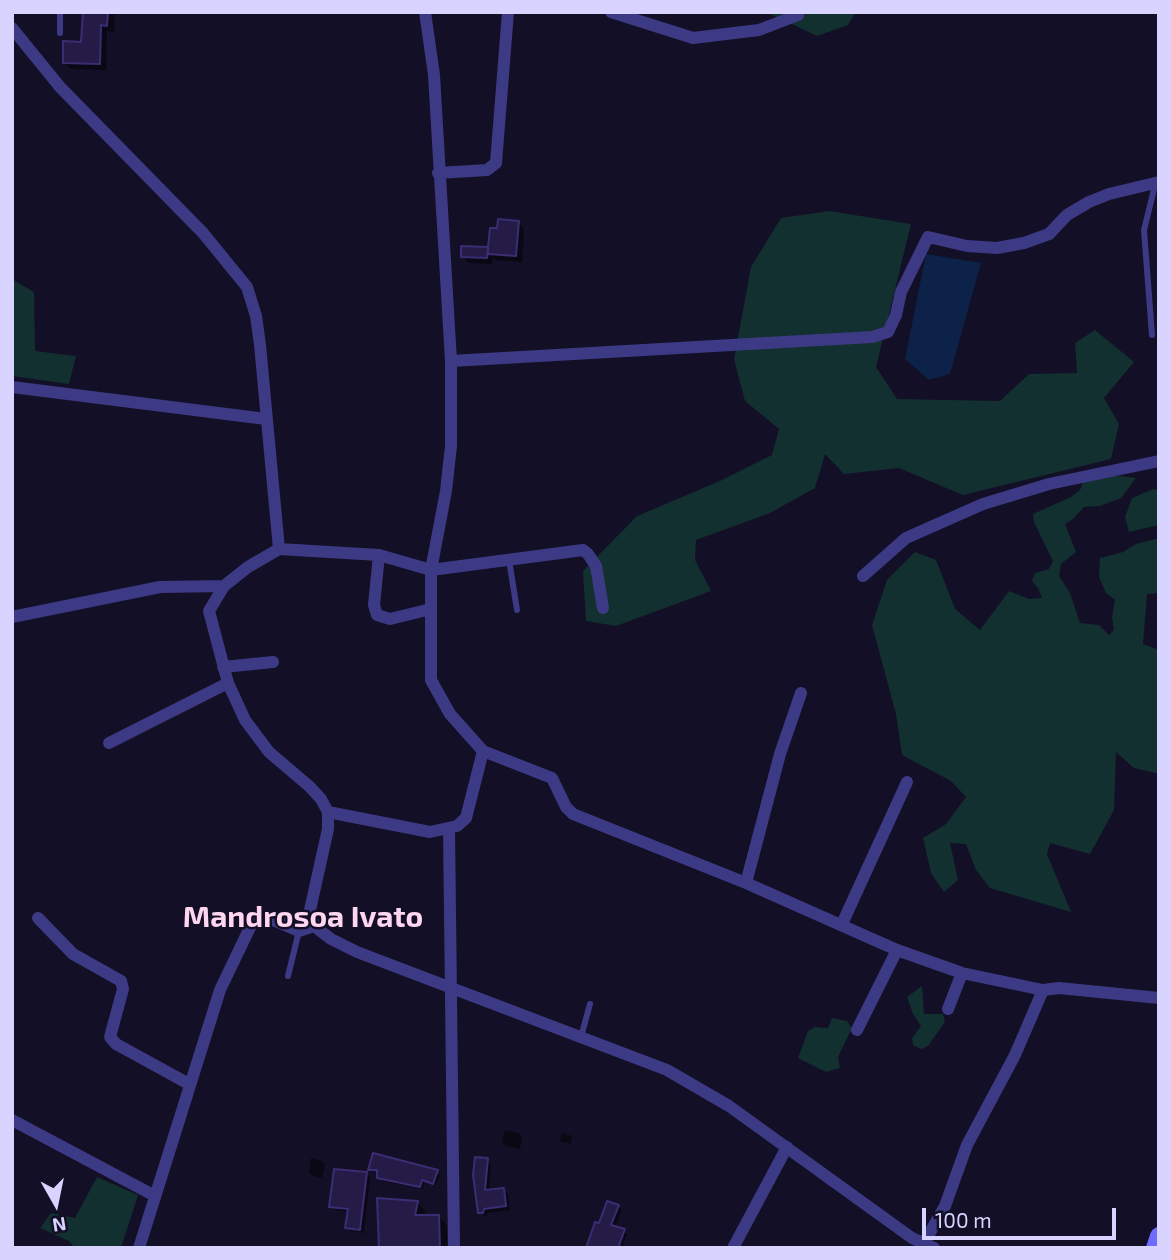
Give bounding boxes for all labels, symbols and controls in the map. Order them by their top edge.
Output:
district label: Mandrosoa Ivato [183,899,423,935]
north arrow [21,1169,91,1239]
scale bar [926,1194,1120,1238]
text: 100 m [935,1207,992,1232]
text: N [51,1213,68,1238]

